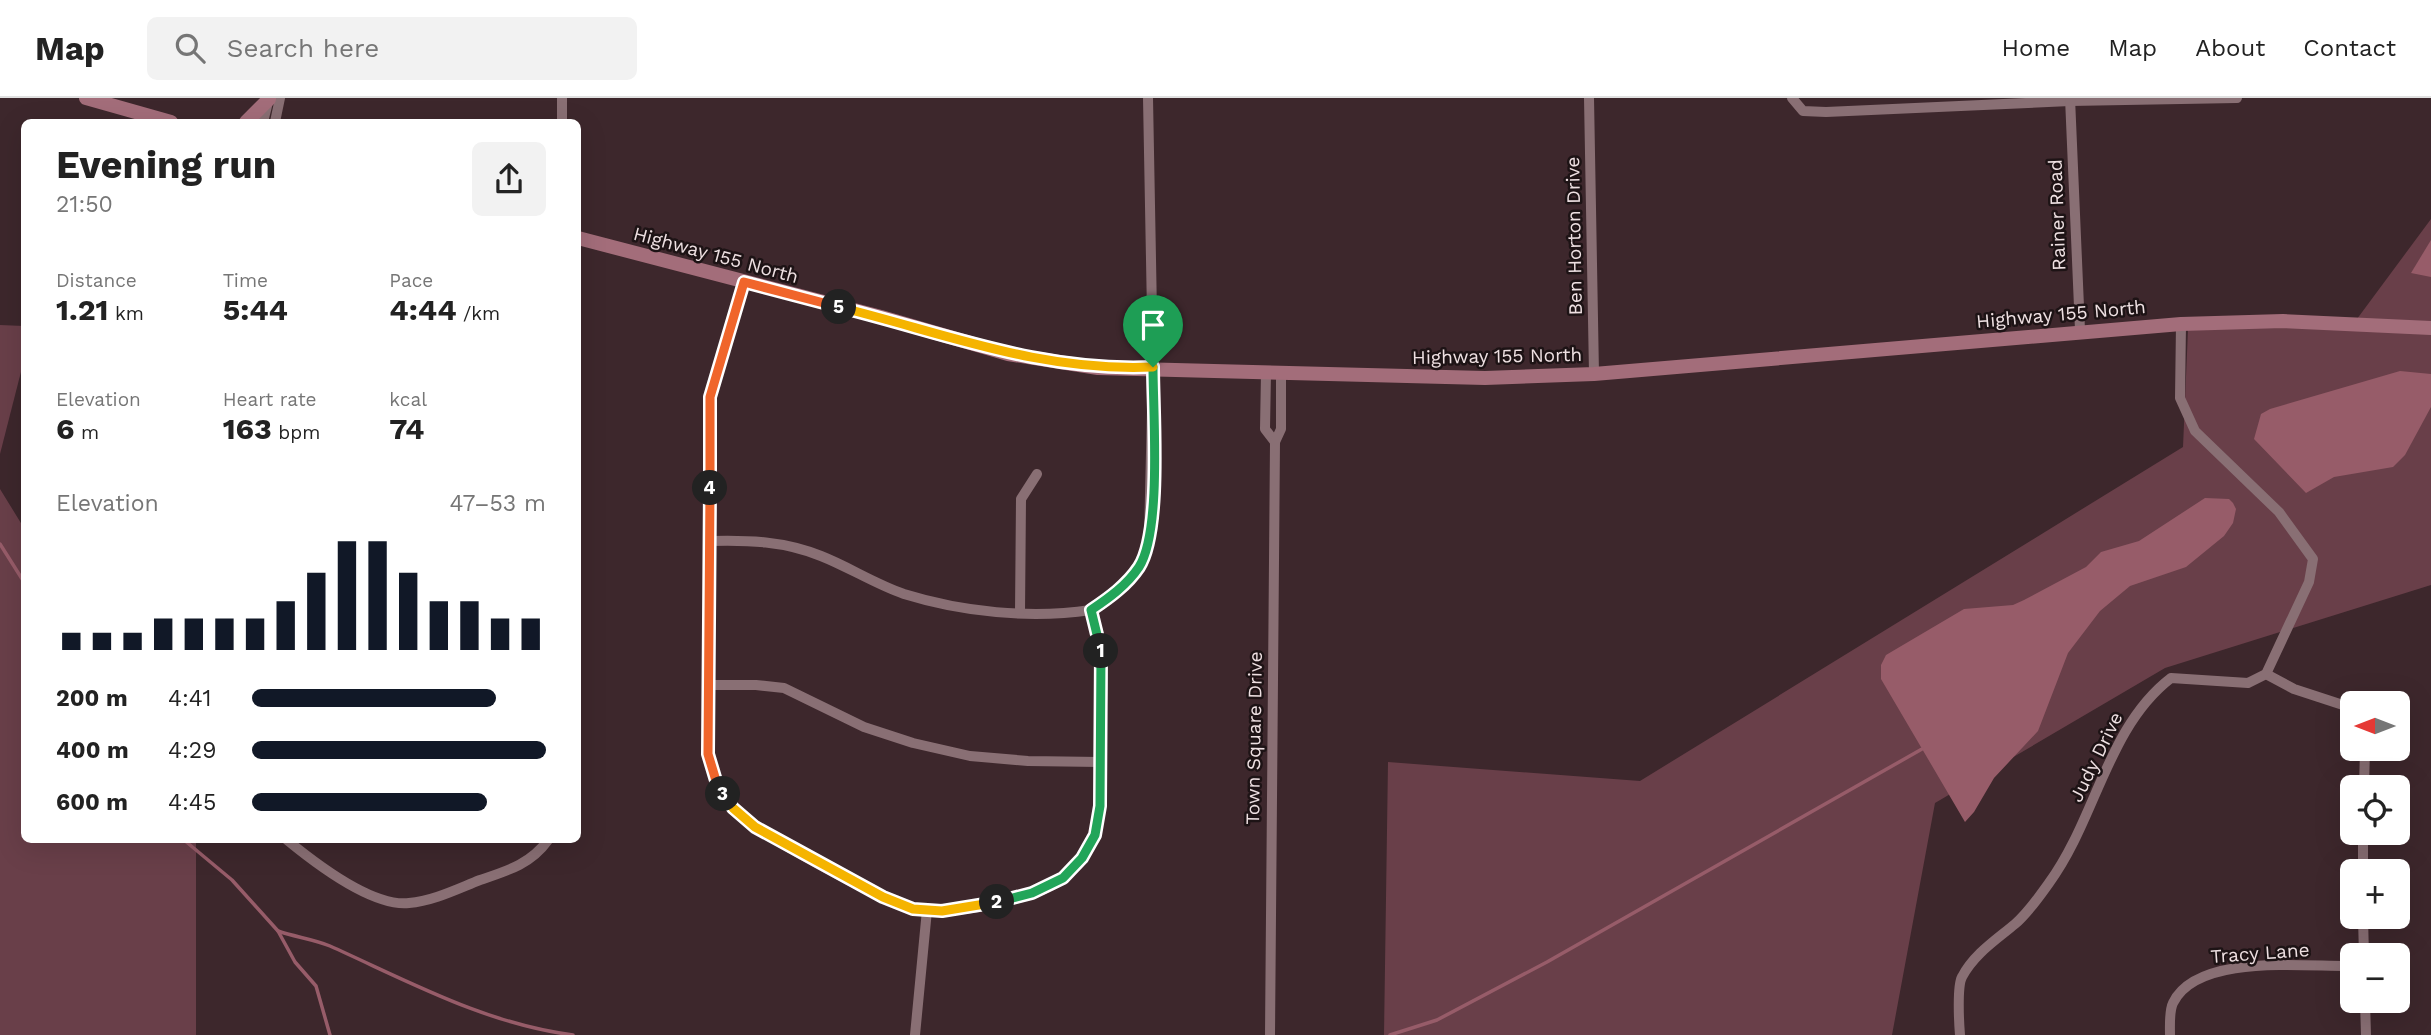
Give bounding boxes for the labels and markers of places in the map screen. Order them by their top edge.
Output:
pin: 5 [822,290,856,325]
pin [1123,295,1183,367]
pin: 4 [692,470,728,506]
pin: 1 [1084,634,1118,668]
pin: 3 [706,776,740,812]
pin: 2 [979,884,1014,920]

